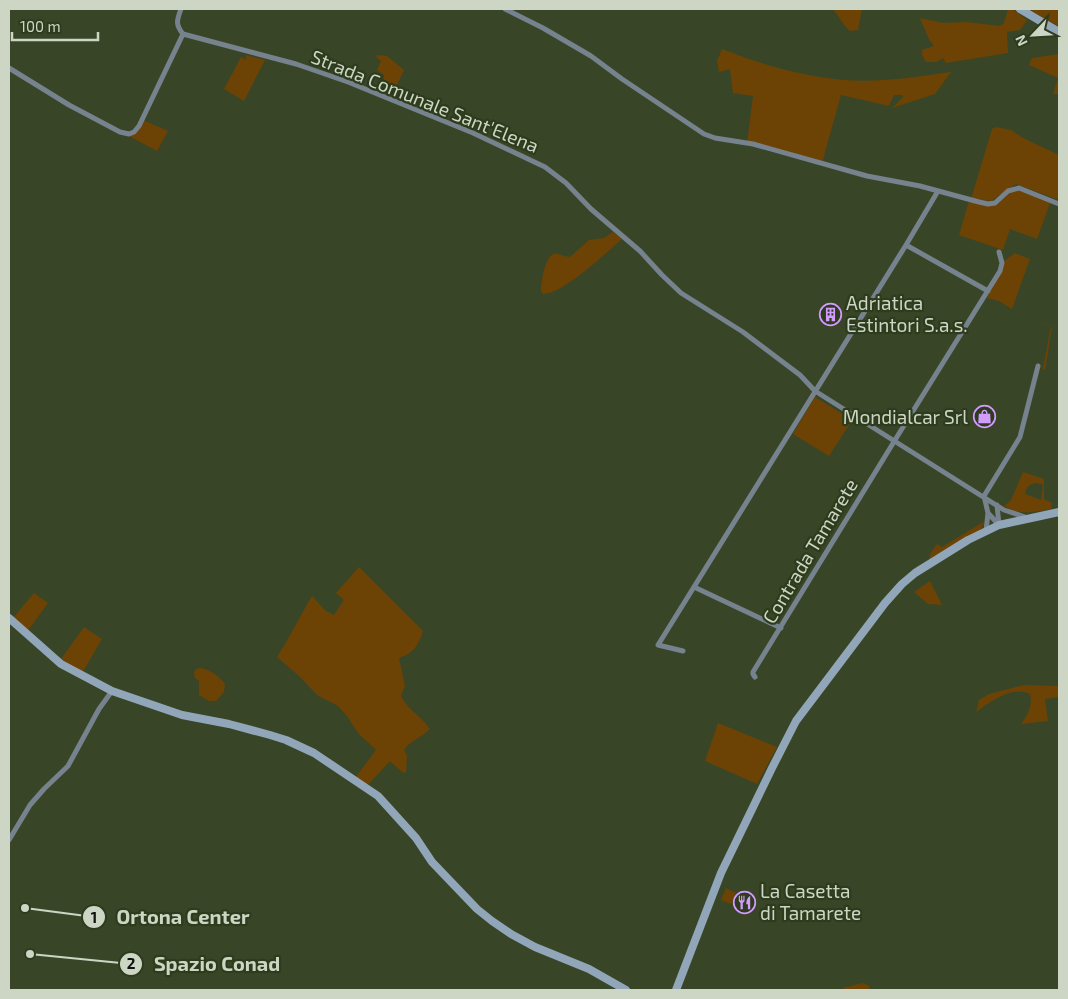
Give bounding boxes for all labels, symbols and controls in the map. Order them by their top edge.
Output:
scale bar [12,10,99,42]
north arrow [1008,10,1058,60]
text: 100 m [20,17,61,35]
text: N [1011,33,1031,49]
street label: Strada Comunale Sant'Elena [308,44,542,157]
place label: Adriatica Estintori S.a.s. [846,291,968,336]
building icon: Adriatica Estintori S.a.s. [818,302,842,326]
place label: Mondialcar Srl [843,405,968,428]
shop icon: Mondialcar Srl [972,405,996,429]
street label: Contrada Tamarete [757,474,862,627]
place label: La Casetta di Tamarete [760,879,861,924]
restaurant icon: La Casetta di Tamarete [732,890,756,914]
callout: Ortona Center [81,900,260,935]
text: Ortona Center [116,904,250,928]
text: 1 [91,908,97,926]
callout: Spazio Conad [119,946,290,981]
text: Spazio Conad [154,951,280,975]
text: 2 [127,954,136,972]

